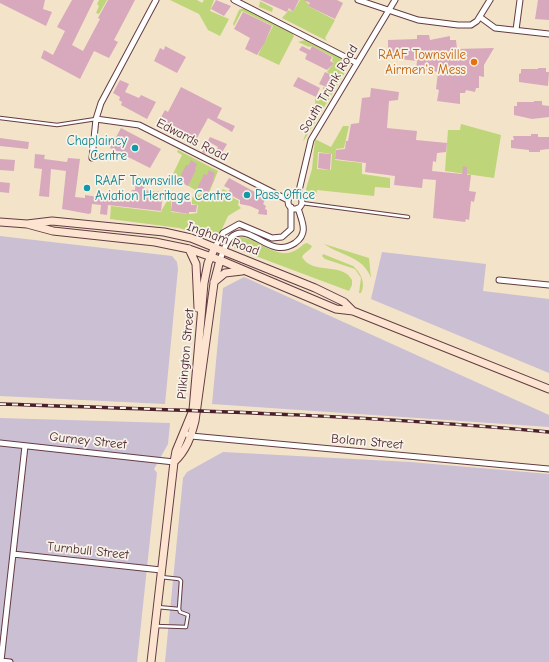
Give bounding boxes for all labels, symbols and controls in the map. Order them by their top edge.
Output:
street label: South Trunk Road [297,42,361,136]
place label: RAAF Townsville Airmen's Mess [378,47,466,78]
marker: RAAF Townsville Airmen's Mess [469,57,479,67]
street label: Edwards Road [154,115,230,165]
place label: Chaplaincy Centre [67,133,127,164]
marker: Chaplaincy Centre [130,143,140,153]
place label: RAAF Townsville Aviation Heritage Centre [95,173,231,204]
marker: RAAF Townsville Aviation Heritage Centre [82,183,92,193]
place label: Pass Office [255,187,315,203]
marker: Pass Office [242,190,252,200]
street label: Ingham Road [185,219,261,259]
street label: Pilkington Street [174,308,198,400]
street label: Gurney Street [49,429,127,453]
street label: Bolam Street [330,431,404,453]
street label: Turnbull Street [46,539,130,563]

